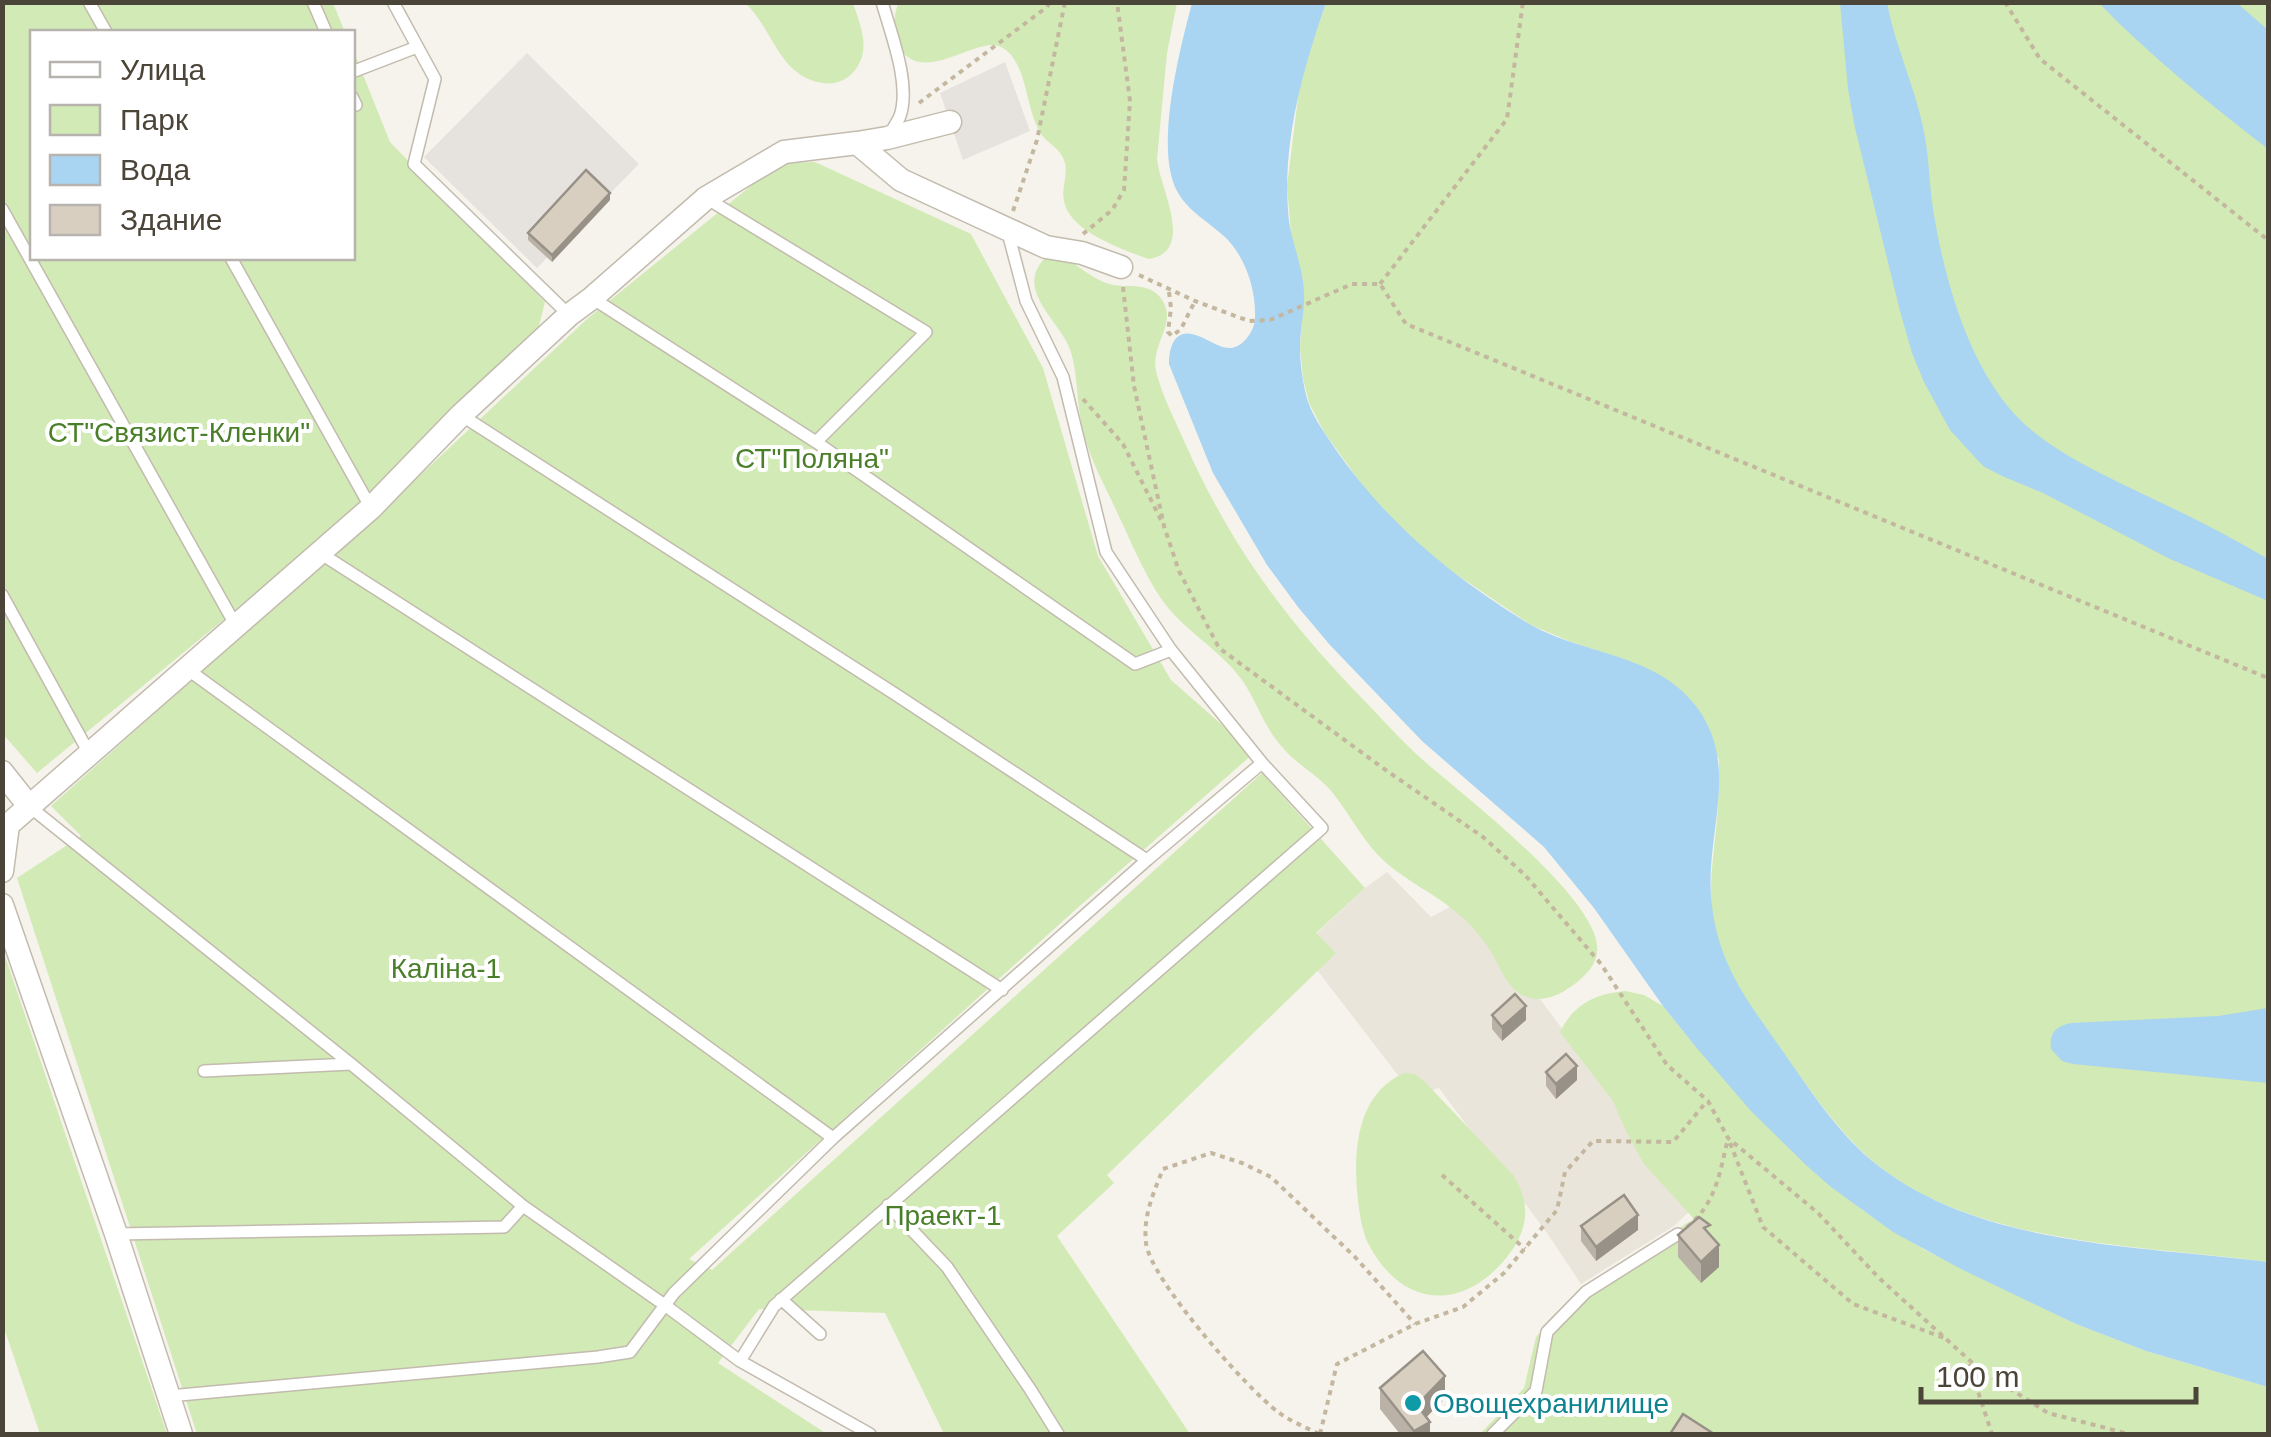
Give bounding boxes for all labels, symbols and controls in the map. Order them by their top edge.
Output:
legend [30,30,355,260]
text: Улица [120,53,205,86]
text: Парк [120,103,189,136]
text: Вода [120,153,191,186]
text: Здание [120,203,222,236]
park label: СТ"Связист-Кленки" [48,417,310,448]
park label: СТ"Поляна" [735,443,889,474]
park label: Каліна-1 [391,953,501,984]
park label: Праект-1 [884,1200,1002,1231]
scale bar [1921,1342,2196,1404]
text: 100 m [1936,1360,2019,1393]
place label: Овощехранилище [1433,1388,1669,1419]
marker: Овощехранилище [1402,1392,1424,1414]

